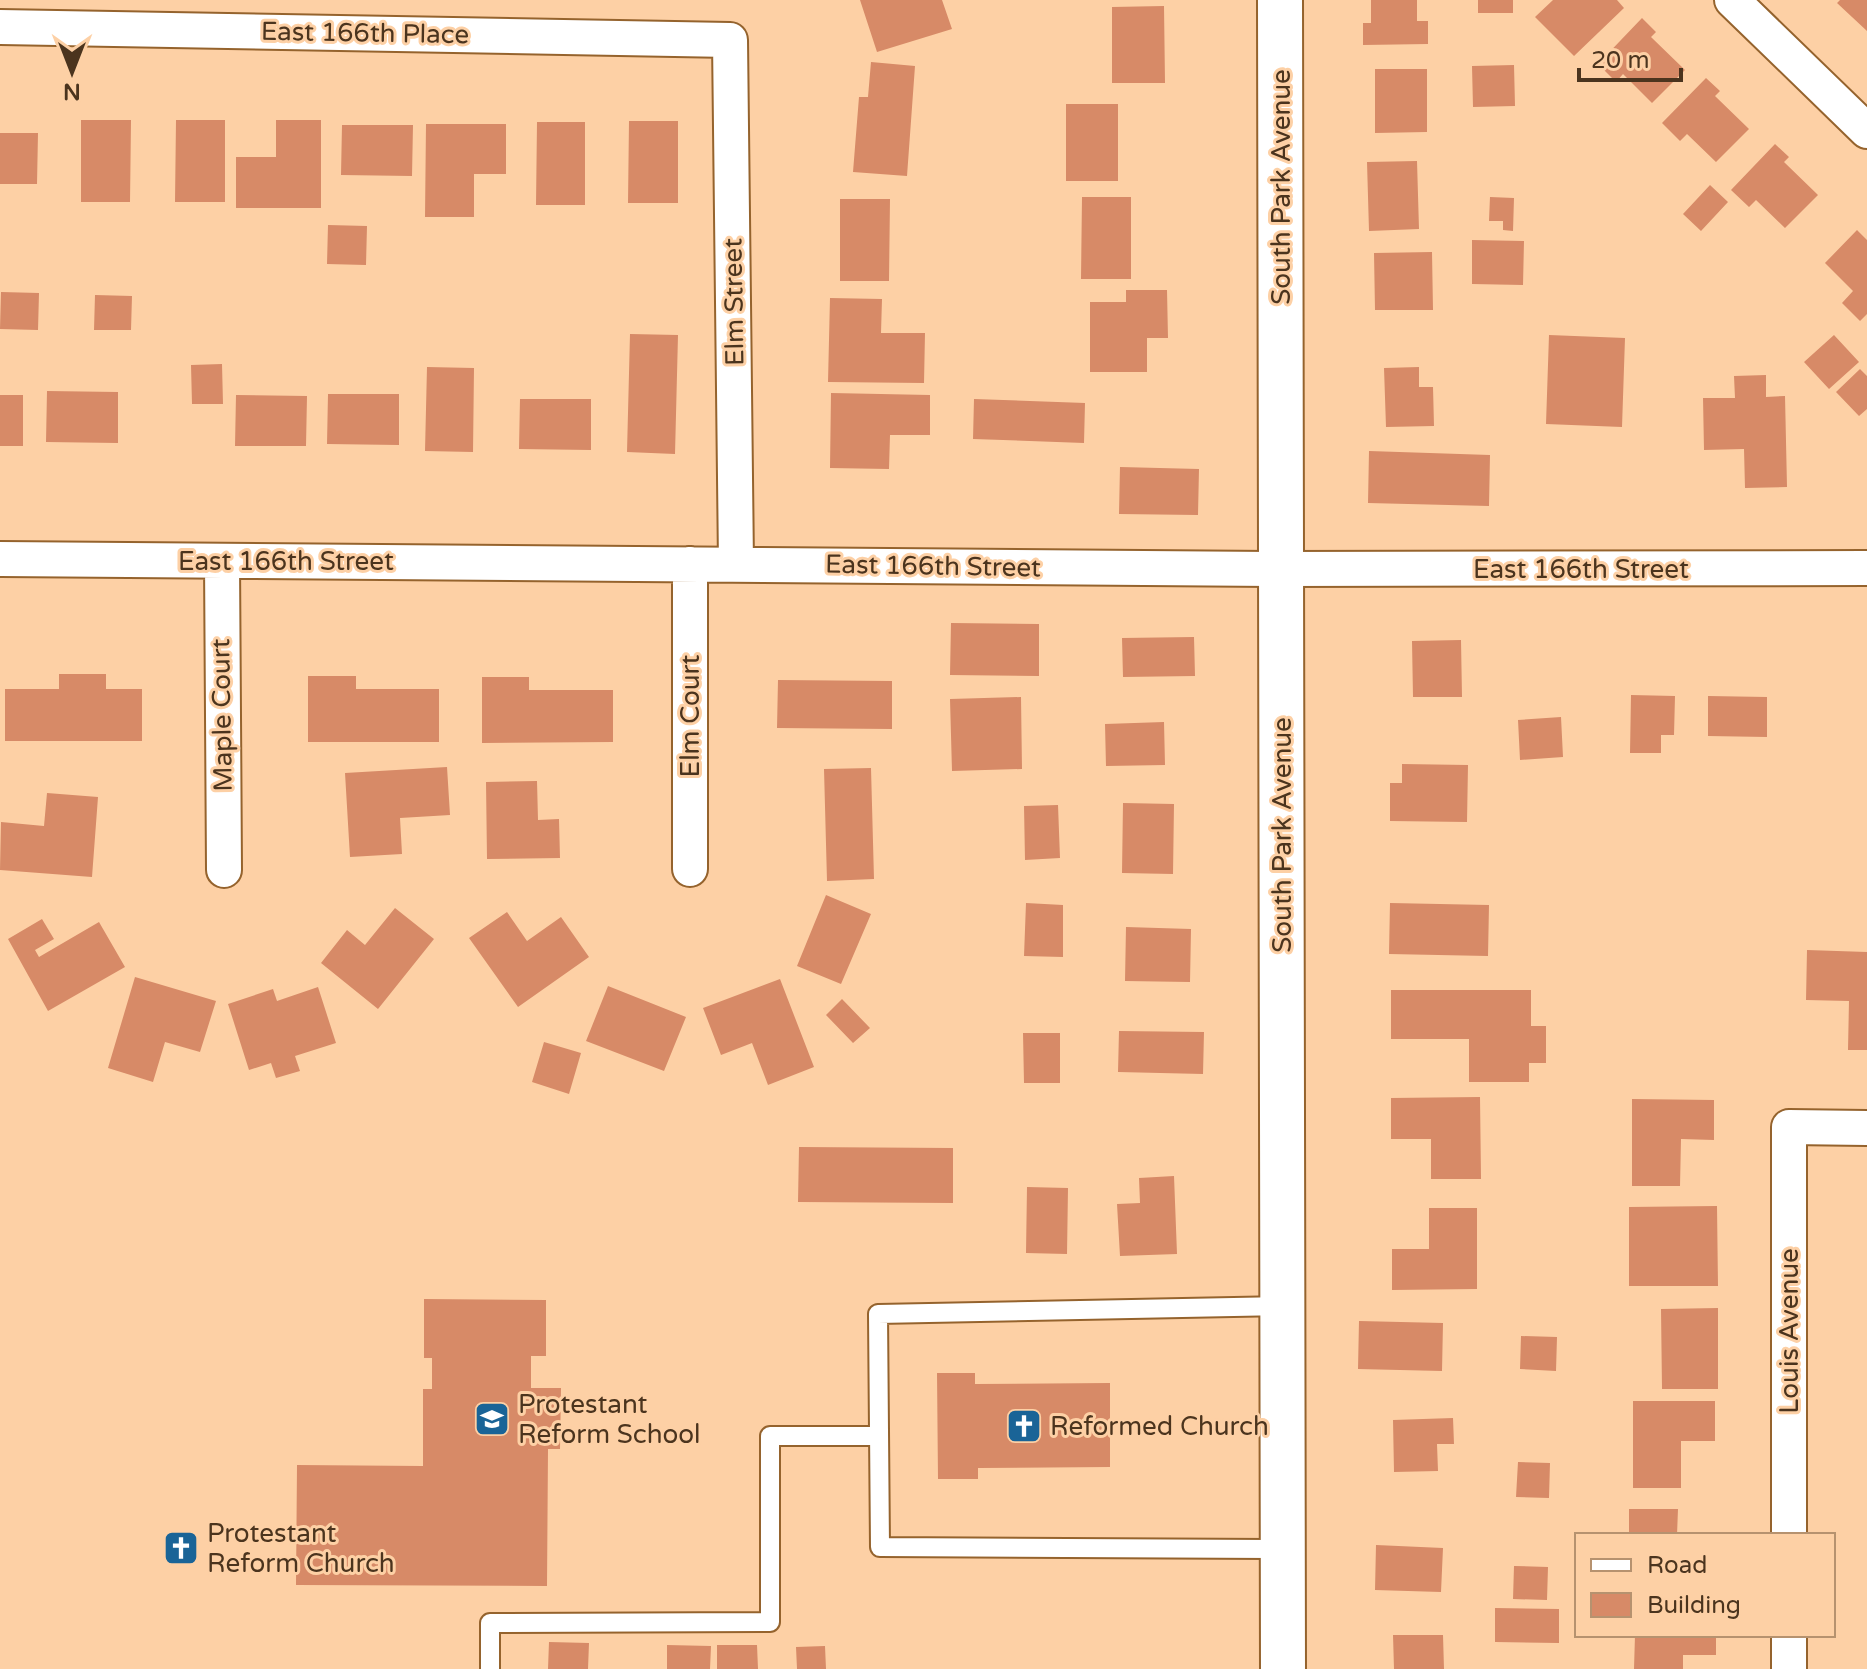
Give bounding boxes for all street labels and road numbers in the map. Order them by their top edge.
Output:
street label: East 166th Place [261,16,469,50]
street label: South Park Avenue [1266,69,1297,305]
street label: Elm Street [717,238,751,366]
street label: East 166th Street [178,546,394,577]
street label: East 166th Street [825,549,1041,583]
street label: East 166th Street [1473,554,1689,585]
street label: Maple Court [205,638,239,792]
street label: Elm Court [675,655,706,777]
street label: South Park Avenue [1267,717,1298,953]
street label: Louis Avenue [1774,1248,1805,1414]

